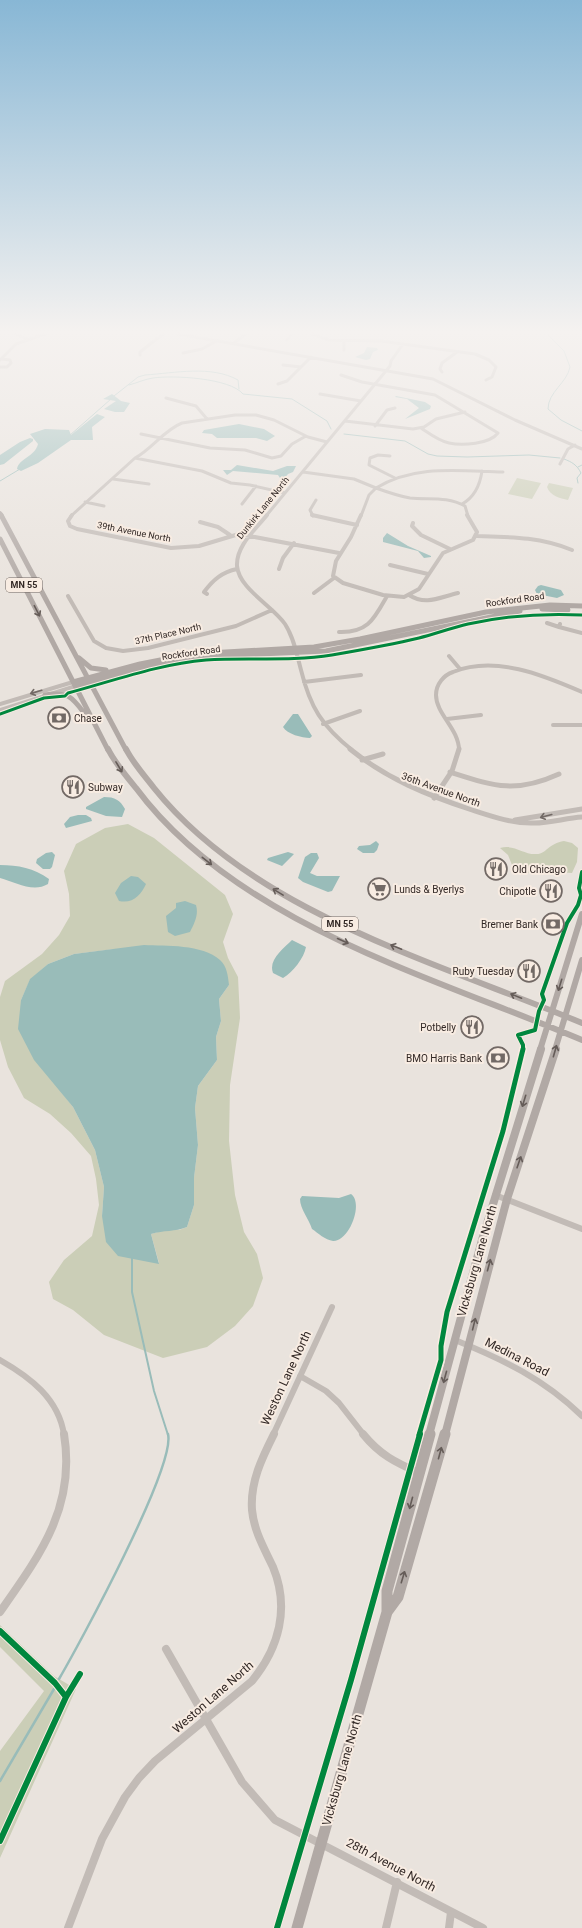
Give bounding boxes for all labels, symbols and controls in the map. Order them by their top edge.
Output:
street label: Dunkirk Lane North [235,475,291,541]
street label: 39th Avenue North [96,520,172,544]
road number: MN 55 [6,578,42,592]
street label: Rockford Road [485,591,545,609]
one-way arrow [34,605,41,617]
street label: 37th Place North [134,622,202,646]
street label: Rockford Road [161,644,221,662]
one-way arrow [30,689,43,696]
bank icon: Chase [46,705,72,731]
place label: Chase [74,713,102,724]
one-way arrow [115,761,123,773]
street label: 36th Avenue North [400,770,482,809]
restaurant icon: Subway [60,774,86,800]
place label: Subway [88,782,123,793]
one-way arrow [539,812,552,820]
restaurant icon: Old Chicago [483,856,509,882]
one-way arrow [202,857,213,866]
place label: Old Chicago [512,864,566,875]
supermarket icon: Lunds & Byerlys [366,876,392,902]
restaurant icon: Chipotle [538,878,564,904]
place label: Lunds & Byerlys [394,884,464,895]
place label: Chipotle [499,886,536,897]
one-way arrow [273,887,285,895]
bank icon: Bremer Bank [540,911,566,937]
road number: MN 55 [322,917,358,931]
place label: Bremer Bank [481,919,539,930]
one-way arrow [337,938,349,945]
one-way arrow [390,943,402,951]
restaurant icon: Ruby Tuesday [516,958,542,984]
place label: Ruby Tuesday [453,966,514,977]
one-way arrow [556,978,563,991]
one-way arrow [511,992,523,999]
restaurant icon: Potbelly [459,1014,485,1040]
place label: Potbelly [420,1022,456,1033]
bank icon: BMO Harris Bank [485,1045,511,1071]
one-way arrow [552,1045,559,1058]
place label: BMO Harris Bank [406,1053,483,1064]
one-way arrow [520,1094,527,1107]
one-way arrow [516,1156,524,1168]
street label: Vicksburg Lane North [454,1204,500,1318]
one-way arrow [486,1258,493,1271]
one-way arrow [470,1318,478,1331]
street label: Weston Lane North [258,1329,314,1427]
street label: Medina Road [483,1335,551,1379]
one-way arrow [441,1371,448,1384]
one-way arrow [437,1447,445,1460]
one-way arrow [407,1496,414,1509]
one-way arrow [400,1571,407,1584]
street label: Weston Lane North [170,1658,256,1736]
street label: Vicksburg Lane North [319,1713,365,1827]
street label: 28th Avenue North [344,1835,438,1895]

